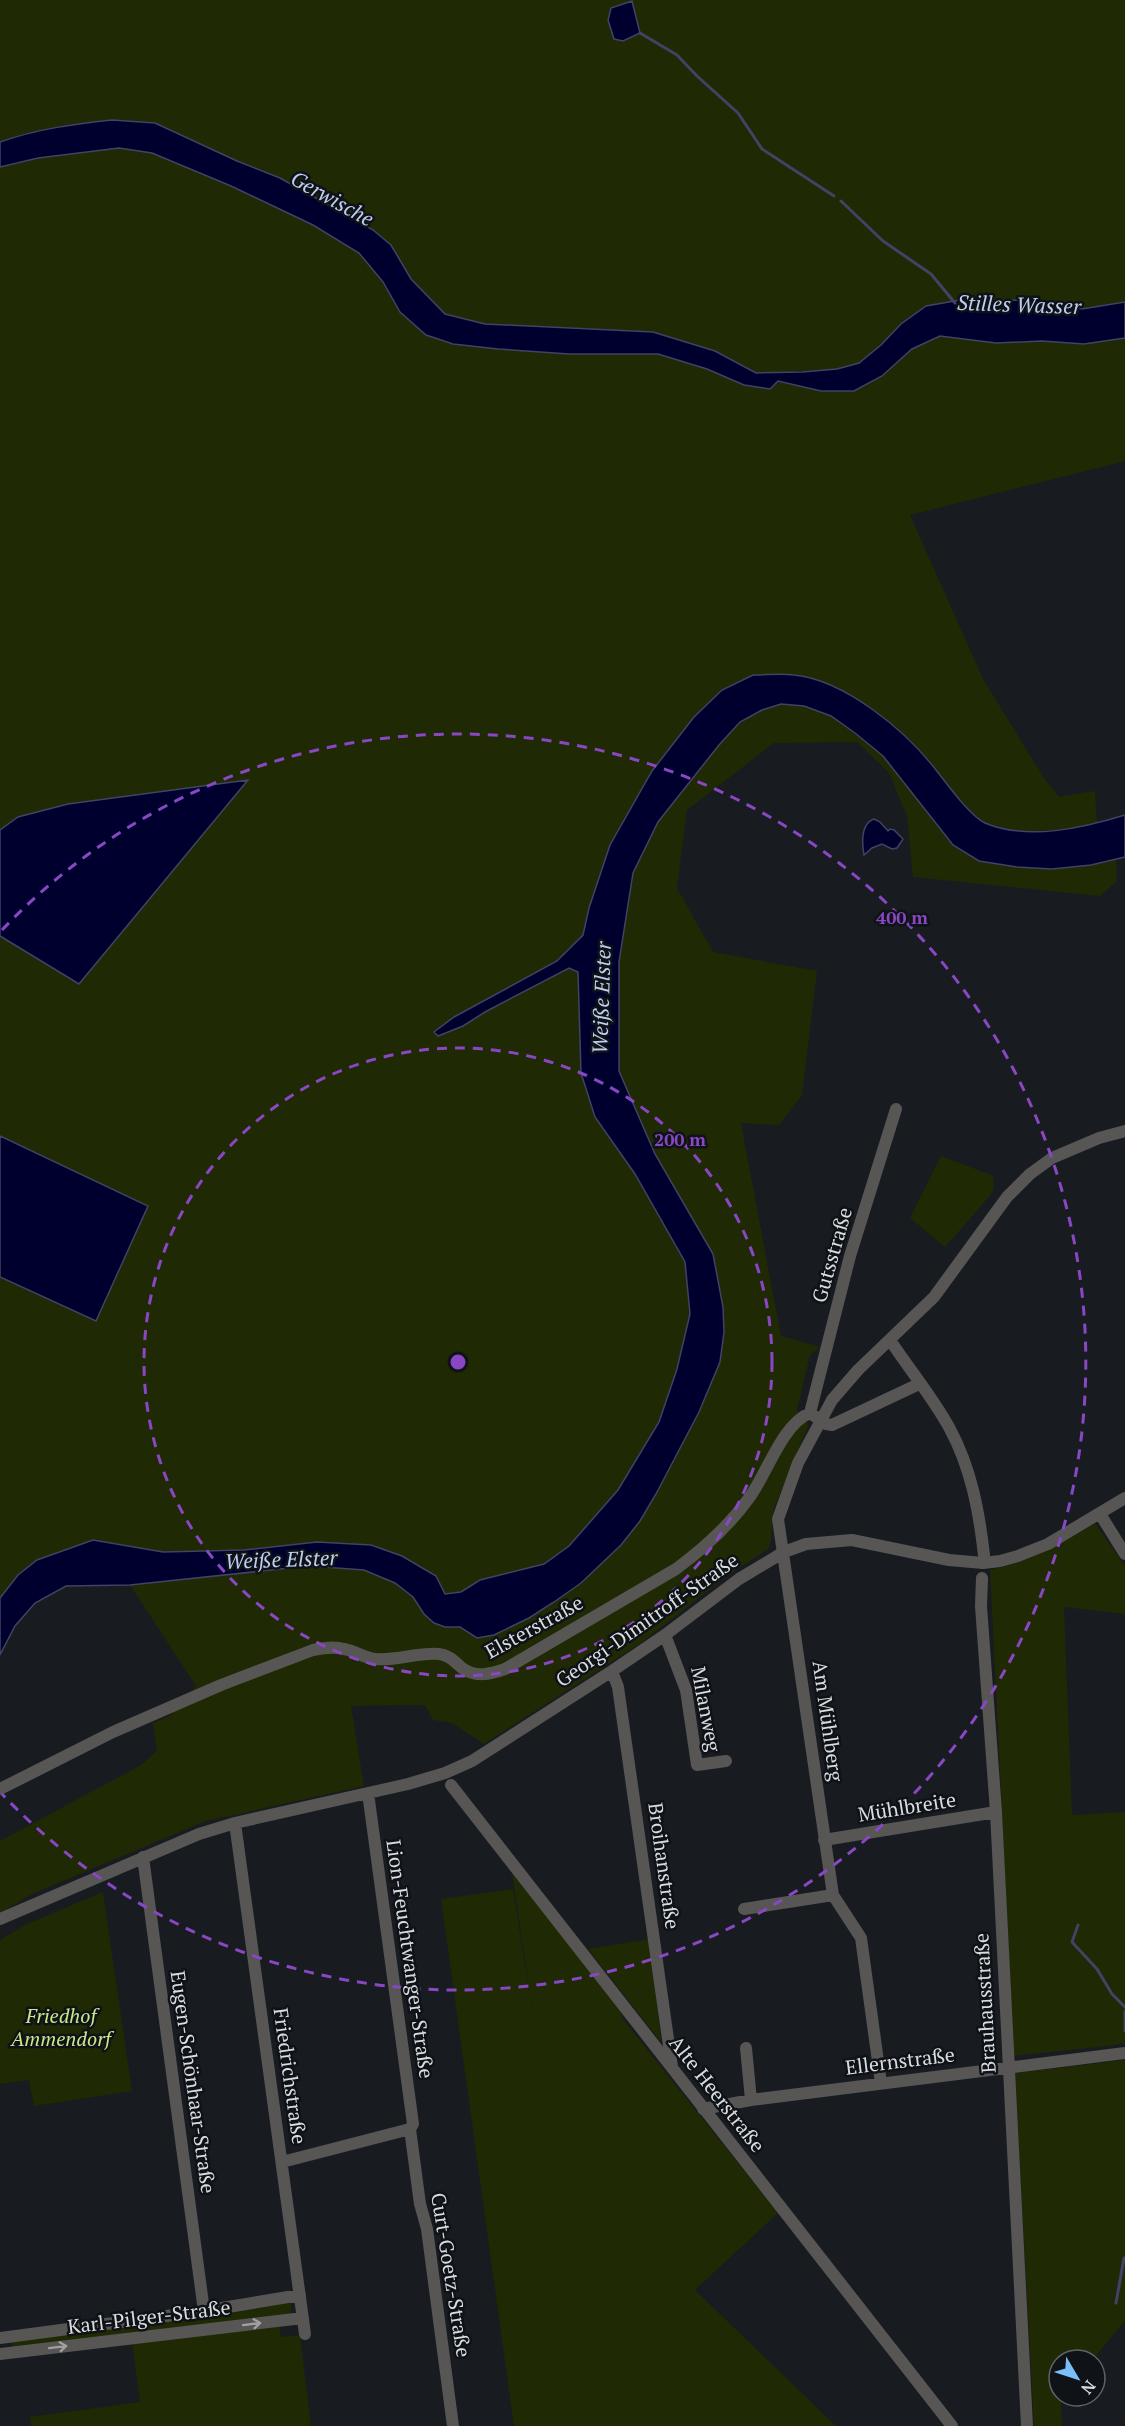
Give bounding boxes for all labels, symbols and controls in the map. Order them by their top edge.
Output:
water label: Gerwische [286,164,379,233]
water label: Stilles Wasser [957,288,1082,320]
text: 400 m [876,905,928,929]
water label: Weiße Elster [585,940,617,1055]
text: 200 m [654,1127,706,1151]
street label: Gutsstraße [805,1204,858,1306]
centre of rings [448,1352,468,1372]
water label: Weiße Elster [224,1543,339,1575]
street label: Georgi-Dimitroff-Straße [550,1546,743,1693]
street label: Elsterstraße [480,1589,588,1665]
street label: Am Mühlberg [807,1659,850,1783]
street label: Milanweg [685,1664,728,1754]
street label: Mühlbreite [856,1785,958,1828]
street label: Broihanstraße [642,1801,687,1931]
street label: Lion-Feuchtwanger-Straße [380,1838,441,2080]
street label: Brauhausstraße [967,1932,1002,2074]
street label: Eugen-Schönhaar-Straße [164,1969,223,2195]
park label: Friedhof Ammendorf [10,2002,115,2052]
street label: Friedrichstraße [268,2006,313,2146]
street label: Alte Heerstraße [663,2030,771,2158]
street label: Ellernstraße [844,2040,956,2081]
street label: Curt-Goetz-Straße [425,2191,478,2359]
street label: Karl-Pilger-Straße [66,2293,232,2340]
one-way arrow [241,2318,261,2329]
one-way arrow [48,2342,68,2353]
north arrow [1047,2348,1107,2408]
text: N [1076,2376,1101,2399]

